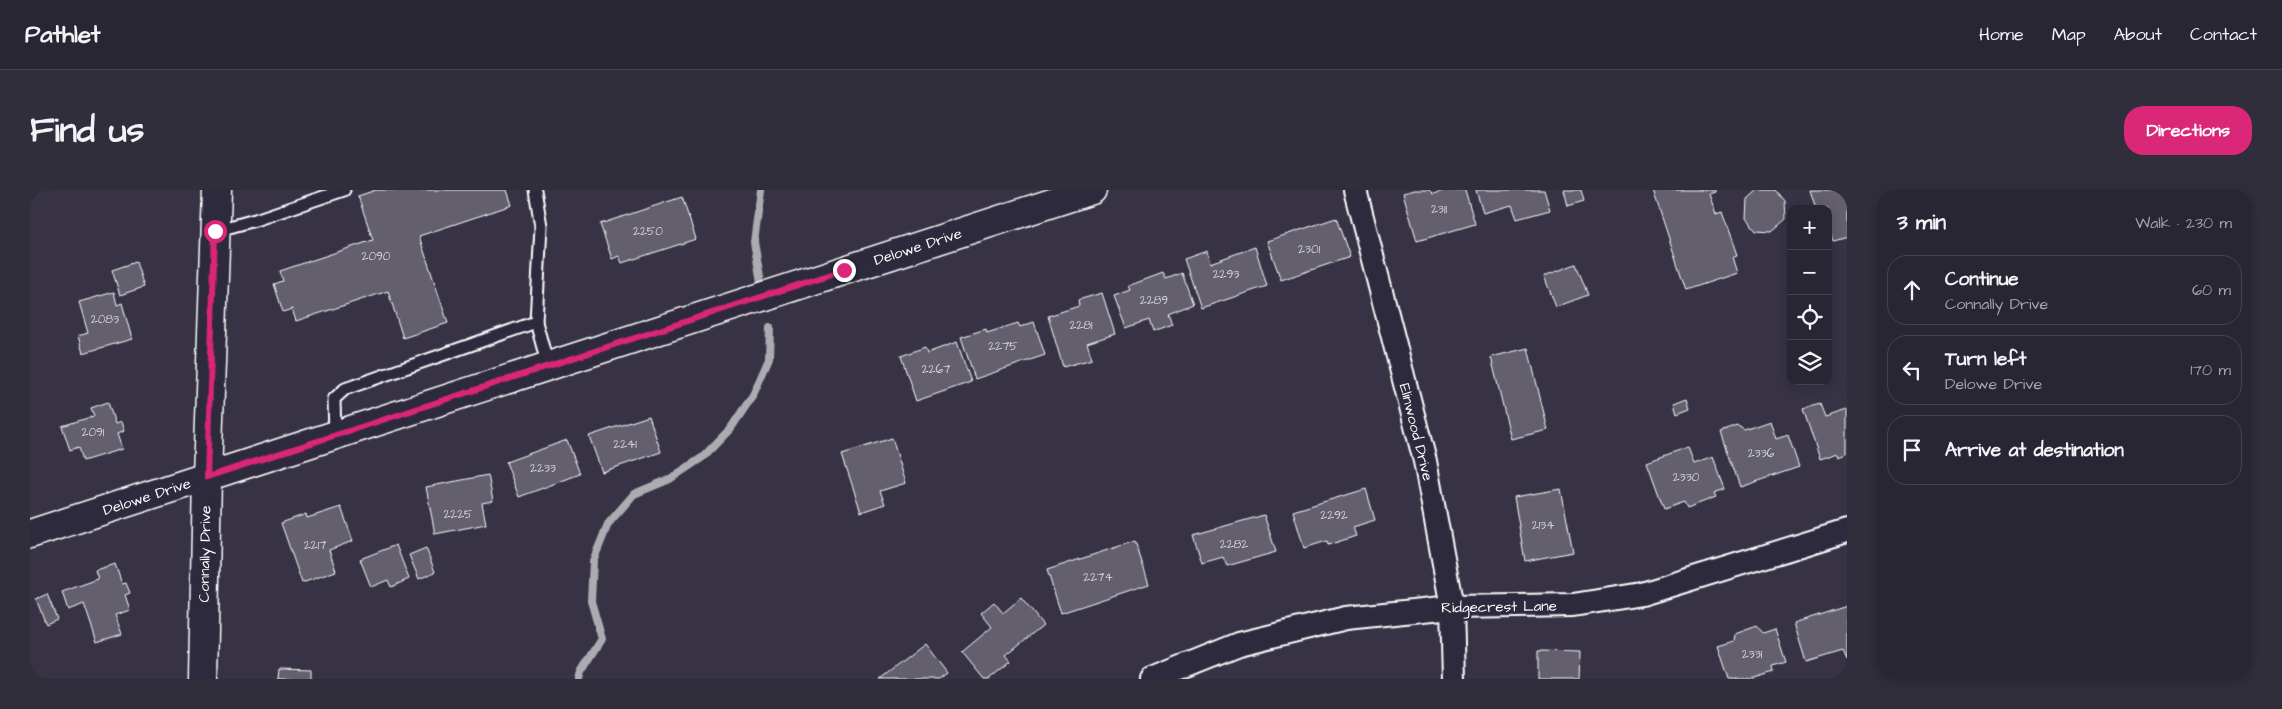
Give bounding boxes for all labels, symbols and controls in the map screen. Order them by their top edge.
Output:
text: Pathlet [25,18,101,52]
text: Home [1979,22,2024,47]
text: Map [2052,22,2086,47]
text: About [2114,22,2162,47]
text: Contact [2190,22,2257,47]
text: Find us [30,106,144,155]
button: Directions [2124,106,2252,155]
house number: 2311 [1431,201,1447,218]
map controls [1787,205,1832,385]
button: + [1787,205,1832,250]
text: 3 min [1897,208,1946,237]
text: Walk · 230 m [2135,212,2232,234]
route start [204,220,227,243]
house number: 2250 [633,223,663,240]
street label: Delowe Drive [871,223,965,271]
house number: 2301 [1298,241,1321,258]
house number: 2090 [362,248,391,265]
button: − [1787,250,1832,295]
route end [833,259,856,282]
house number: 2293 [1213,266,1239,283]
text: Continue [1945,266,2019,293]
icon: ahead [1898,276,1926,304]
text: 60 m [2192,279,2231,301]
house number: 2289 [1140,292,1168,309]
text: Connally Drive [1945,293,2048,315]
button: locate [1787,295,1832,340]
house number: 2083 [91,311,119,328]
house number: 2281 [1069,317,1093,334]
house number: 2275 [988,338,1018,355]
button: layers [1787,340,1832,385]
text: Turn left [1945,346,2026,373]
icon: left [1898,356,1926,384]
text: 170 m [2190,359,2231,381]
house number: 2267 [922,361,951,378]
text: Delowe Drive [1945,373,2042,395]
street label: Elinwood Drive [1394,381,1438,483]
house number: 2091 [82,424,105,441]
house number: 2241 [613,436,637,453]
icon: arrive [1898,436,1926,464]
text: Arrive at destination [1945,437,2124,464]
house number: 2336 [1748,445,1775,462]
house number: 2233 [530,460,556,477]
house number: 2330 [1673,469,1700,486]
street label: Delowe Drive [100,473,194,521]
street label: Connally Drive [194,505,217,603]
house number: 2225 [443,506,473,523]
house number: 2292 [1320,507,1348,524]
house number: 2134 [1532,517,1554,534]
house number: 2282 [1220,536,1248,553]
house number: 2217 [304,537,327,554]
house number: 2274 [1083,569,1113,586]
street label: Ridgecrest Lane [1441,595,1557,620]
house number: 2331 [1742,646,1763,663]

